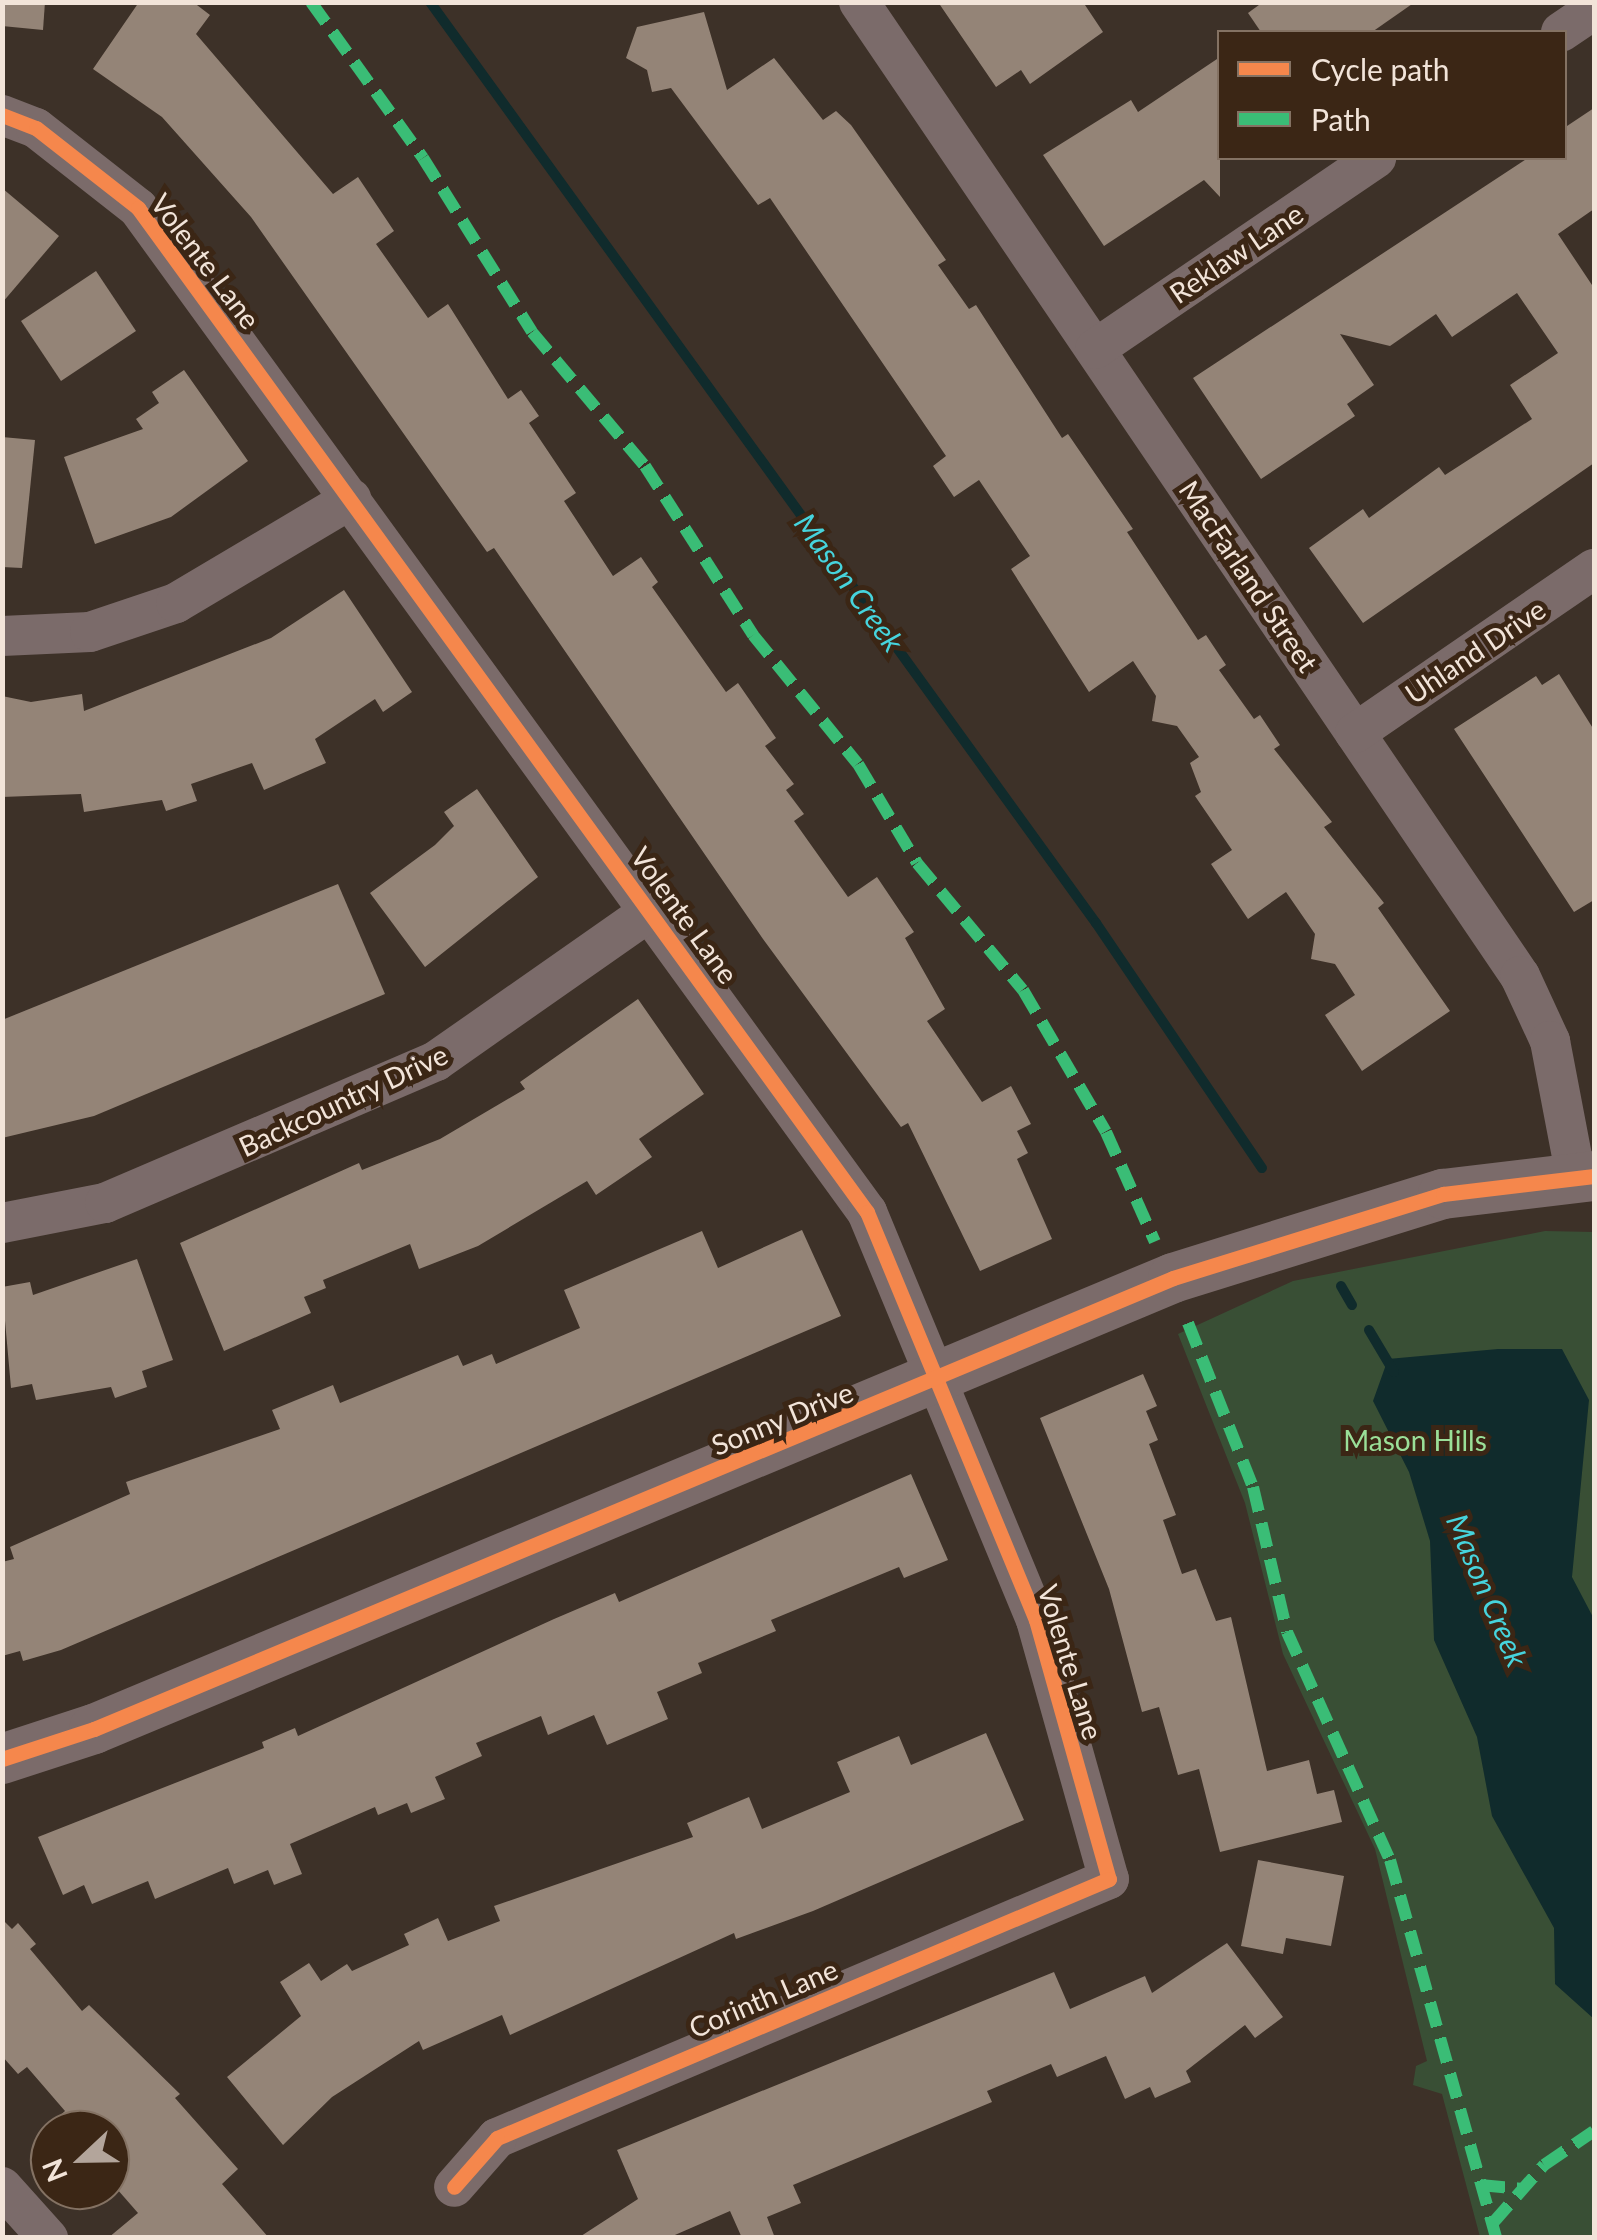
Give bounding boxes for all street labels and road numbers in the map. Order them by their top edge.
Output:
street label: Volente Lane [144,187,268,335]
street label: Reklaw Lane [1163,196,1309,310]
street label: MacFarland Street [1173,474,1325,678]
street label: Uhland Drive [1399,592,1551,710]
street label: Volente Lane [624,840,746,990]
street label: Backcountry Drive [233,1037,453,1163]
street label: Sonny Drive [706,1374,858,1462]
street label: Volente Lane [1032,1581,1110,1743]
street label: Corinth Lane [684,1952,842,2044]

